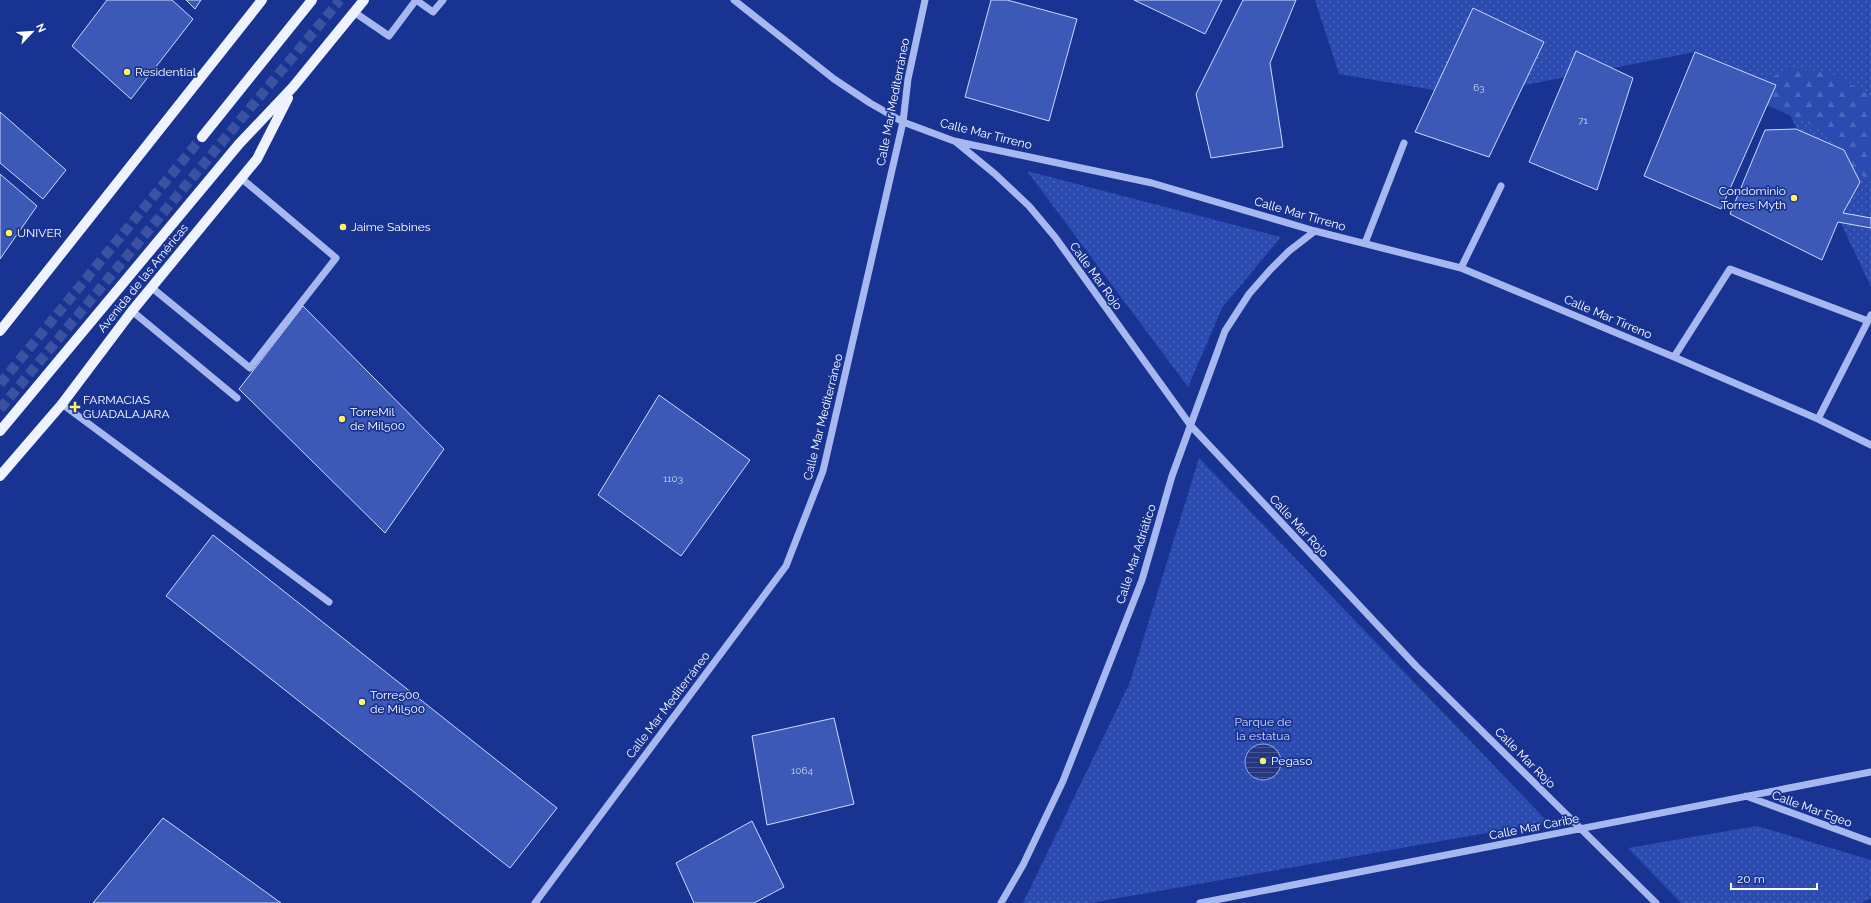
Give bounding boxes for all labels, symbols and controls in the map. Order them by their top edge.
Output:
north arrow [12,12,52,52]
text: N [33,21,48,35]
street label: Calle Mar Mediterráneo [874,37,912,167]
place label: Residential [135,65,197,79]
marker: Residential [122,67,132,77]
house number: 63 [1473,82,1485,93]
house number: 71 [1578,115,1589,126]
street label: Calle Mar Tirreno [939,116,1033,152]
place label: Condominio Torres Myth [1719,184,1786,212]
marker: Condominio Torres Myth [1789,193,1799,203]
street label: Calle Mar Tirreno [1253,194,1347,234]
place label: Jaime Sabines [351,220,431,234]
street label: Avenida de las Américas [95,221,191,335]
marker: Jaime Sabines [338,222,348,232]
place label: UNIVER [17,226,62,240]
marker: UNIVER [4,228,14,238]
street label: Calle Mar Rojo [1067,240,1125,312]
street label: Calle Mar Tirreno [1562,292,1654,342]
street label: Calle Mar Mediterráneo [800,352,846,482]
place label: FARMACIAS GUADALAJARA [83,393,170,421]
marker: FARMACIAS GUADALAJARA [70,402,80,412]
place label: TorreMil de Mil500 [350,405,405,433]
marker: TorreMil de Mil500 [337,414,347,424]
house number: 1103 [663,473,683,484]
street label: Calle Mar Rojo [1267,492,1331,560]
street label: Calle Mar Adriático [1113,502,1159,606]
street label: Calle Mar Mediterráneo [623,649,713,761]
place label: Torre500 de Mil500 [370,688,425,716]
marker: Torre500 de Mil500 [357,697,367,707]
park label: Parque de la estatua [1234,715,1292,743]
street label: Calle Mar Rojo [1492,725,1558,791]
place label: Pegaso [1271,754,1312,768]
marker: Pegaso [1258,756,1268,766]
house number: 1064 [791,765,813,776]
street label: Calle Mar Egeo [1770,788,1854,830]
street label: Calle Mar Caribe [1488,811,1580,843]
scale bar [1731,865,1817,891]
text: 20 m [1737,872,1765,886]

